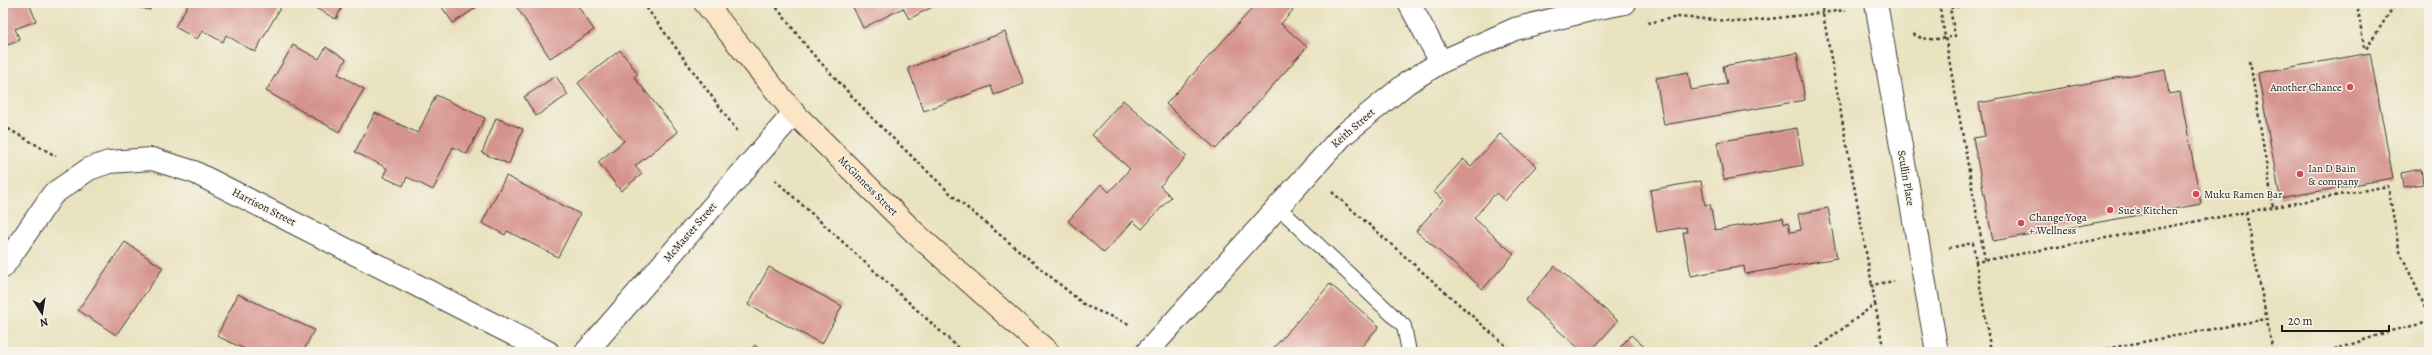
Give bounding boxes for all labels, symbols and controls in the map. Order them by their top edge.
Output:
place label: Another Chance [2269,80,2342,95]
marker: Another Chance [2345,82,2355,92]
street label: Keith Street [1328,105,1378,151]
street label: Scullin Place [1894,149,1918,207]
street label: McGinness Street [835,153,902,220]
place label: Ian D Bain & company [2308,161,2359,189]
marker: Ian D Bain & company [2295,169,2305,179]
street label: Harrison Street [229,184,299,230]
place label: Muku Ramen Bar [2204,187,2282,202]
marker: Muku Ramen Bar [2191,189,2201,199]
street label: McMaster Street [660,199,720,265]
place label: Sue's Kitchen [2118,203,2178,218]
marker: Sue's Kitchen [2105,205,2115,215]
place label: Change Yoga + Wellness [2029,210,2088,238]
marker: Change Yoga + Wellness [2016,218,2026,228]
north arrow [22,293,62,333]
scale bar [2282,307,2389,333]
text: 20 m [2288,313,2312,329]
text: N [38,314,49,330]

